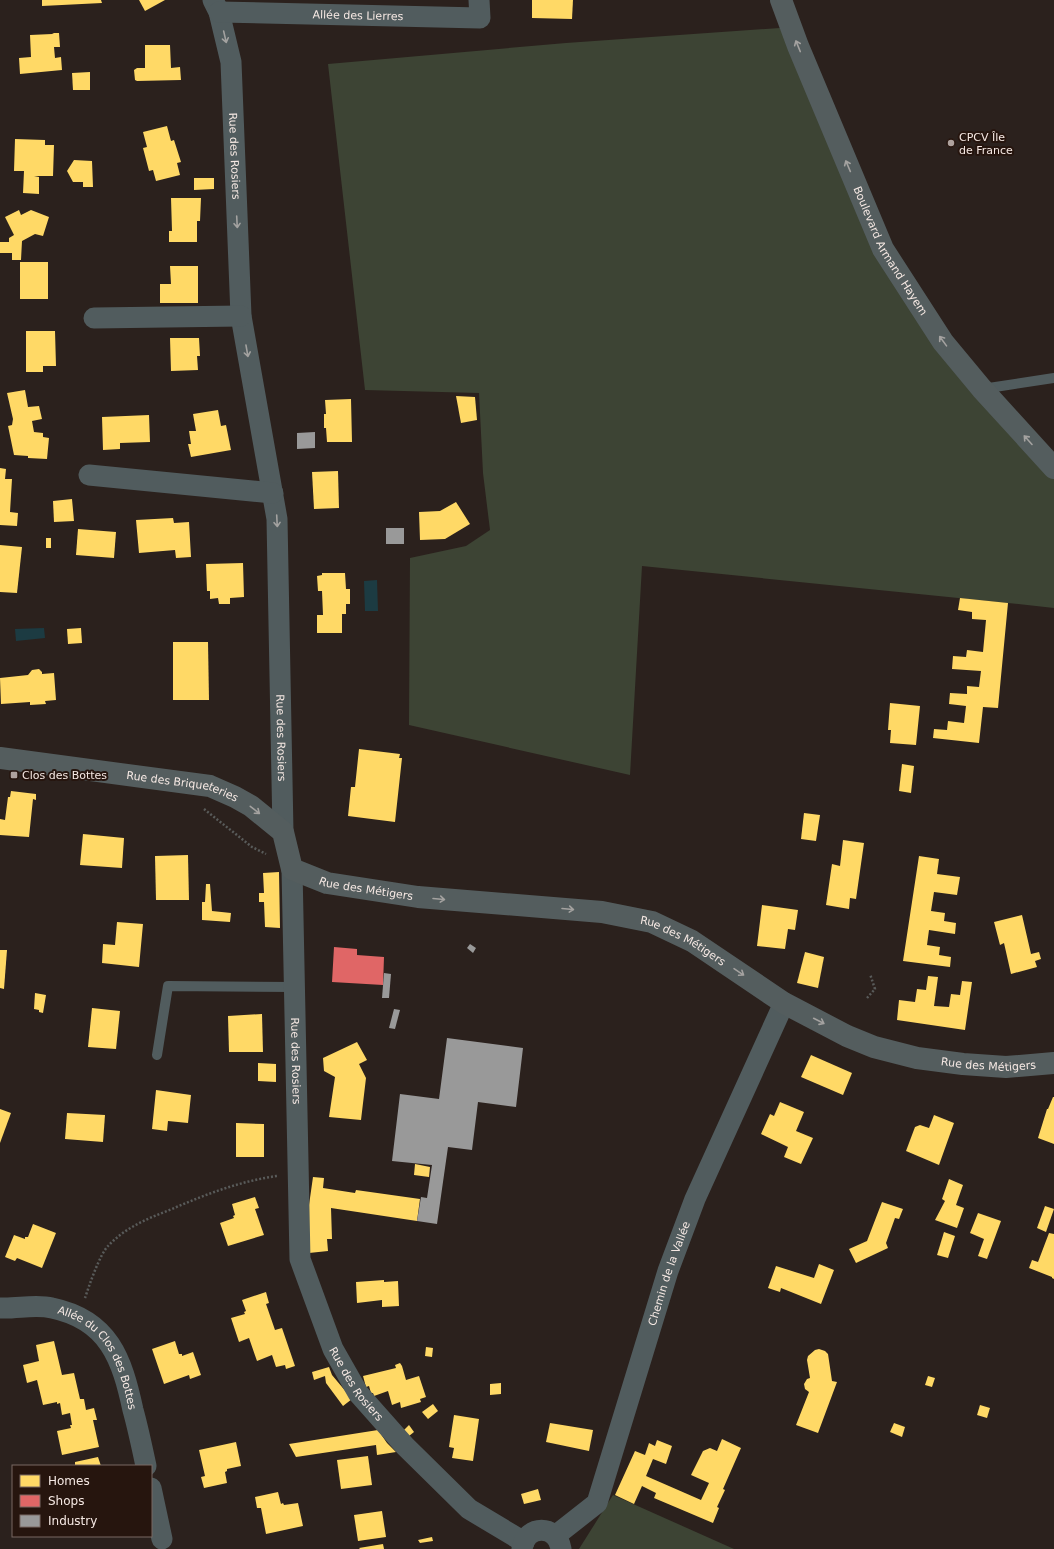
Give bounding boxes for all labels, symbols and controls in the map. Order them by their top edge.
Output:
street label: Allée des Lierres [312,8,404,23]
one-way arrow [221,30,229,43]
one-way arrow [794,40,802,52]
street label: Rue des Rosiers [226,112,242,200]
place label: CPCV Île de France [959,131,1013,157]
marker: CPCV Île de France [946,138,956,148]
one-way arrow [844,160,851,172]
street label: Boulevard Armand Hayem [850,184,930,318]
one-way arrow [233,215,240,228]
one-way arrow [939,336,947,347]
one-way arrow [244,344,252,357]
one-way arrow [1023,435,1032,445]
one-way arrow [273,514,280,527]
street label: Rue des Rosiers [273,694,288,782]
place label: Clos des Bottes [22,769,107,782]
street label: Rue des Briqueteries [126,769,241,805]
marker: Clos des Bottes [9,770,19,780]
one-way arrow [250,806,261,814]
street label: Rue des Métigers [317,874,414,903]
one-way arrow [432,895,445,902]
one-way arrow [561,905,574,913]
street label: Rue des Métigers [639,914,728,969]
one-way arrow [733,969,745,977]
street label: Rue des Rosiers [288,1017,303,1105]
one-way arrow [813,1018,825,1025]
street label: Rue des Métigers [940,1055,1037,1074]
street label: Chemin de la Vallée [646,1219,693,1327]
street label: Allée du Clos des Bottes [56,1304,139,1411]
street label: Rue des Rosiers [326,1345,386,1424]
legend [12,1465,152,1537]
text: Homes [48,1474,90,1488]
text: Shops [48,1494,84,1508]
text: Industry [48,1514,97,1528]

